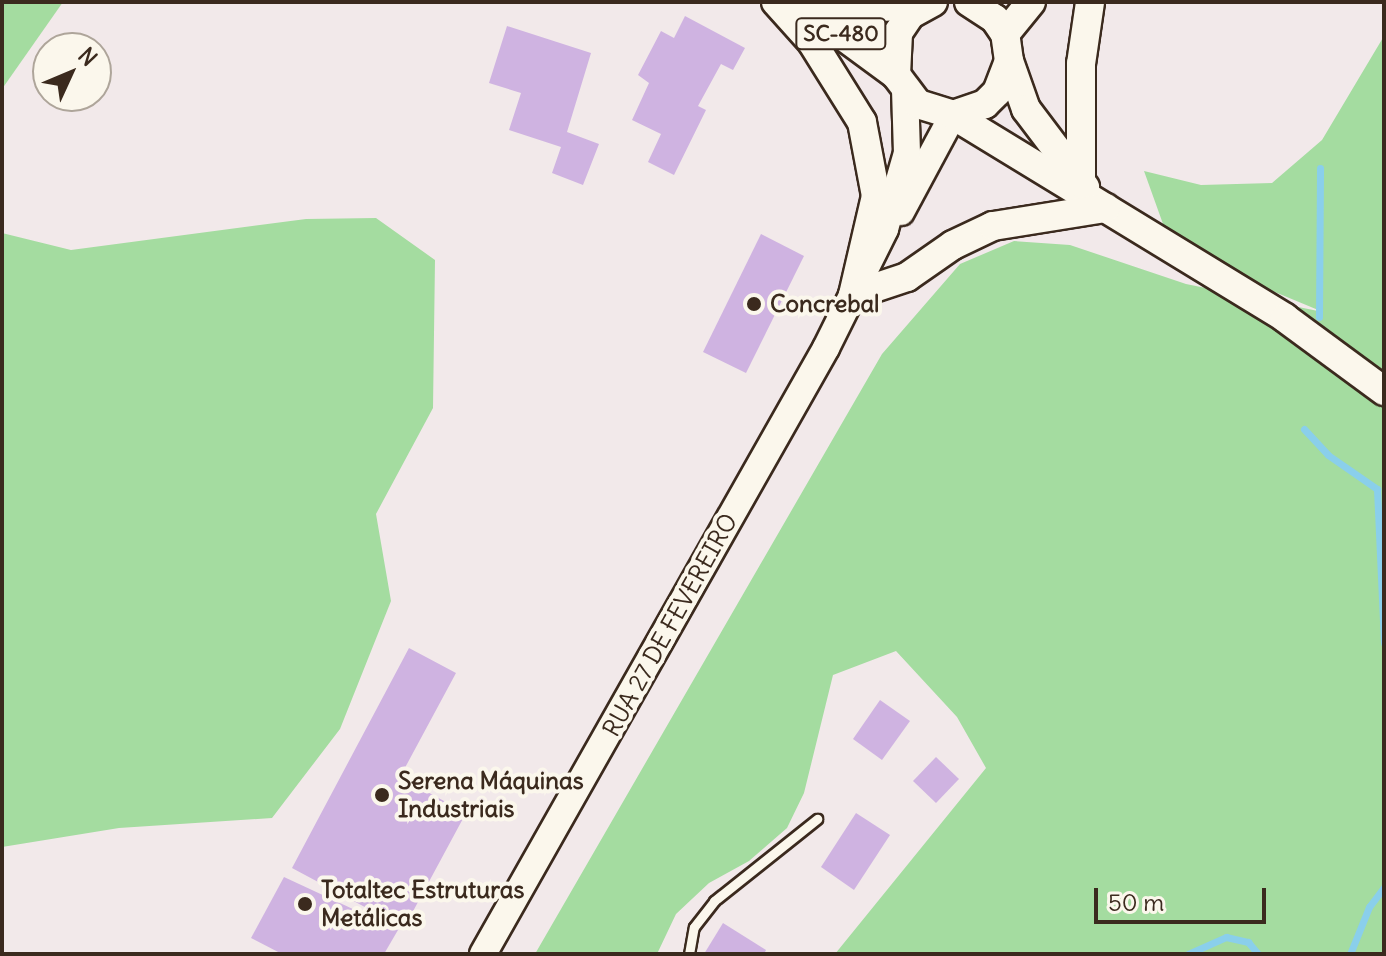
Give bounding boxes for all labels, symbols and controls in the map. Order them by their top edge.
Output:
road number: SC-480 [795,16,887,52]
north arrow [32,32,112,112]
text: N [72,42,103,72]
place label: Concrebal [770,290,879,318]
marker: Concrebal [745,295,763,313]
street label: RUA 27 DE FEVEREIRO [597,508,743,742]
place label: Serena Máquinas Industriais [398,767,584,823]
marker: Serena Máquinas Industriais [373,786,391,804]
scale bar [1098,872,1270,922]
place label: Totaltec Estruturas Metálicas [321,876,524,932]
text: 50 m [1108,887,1164,917]
marker: Totaltec Estruturas Metálicas [296,895,314,913]

